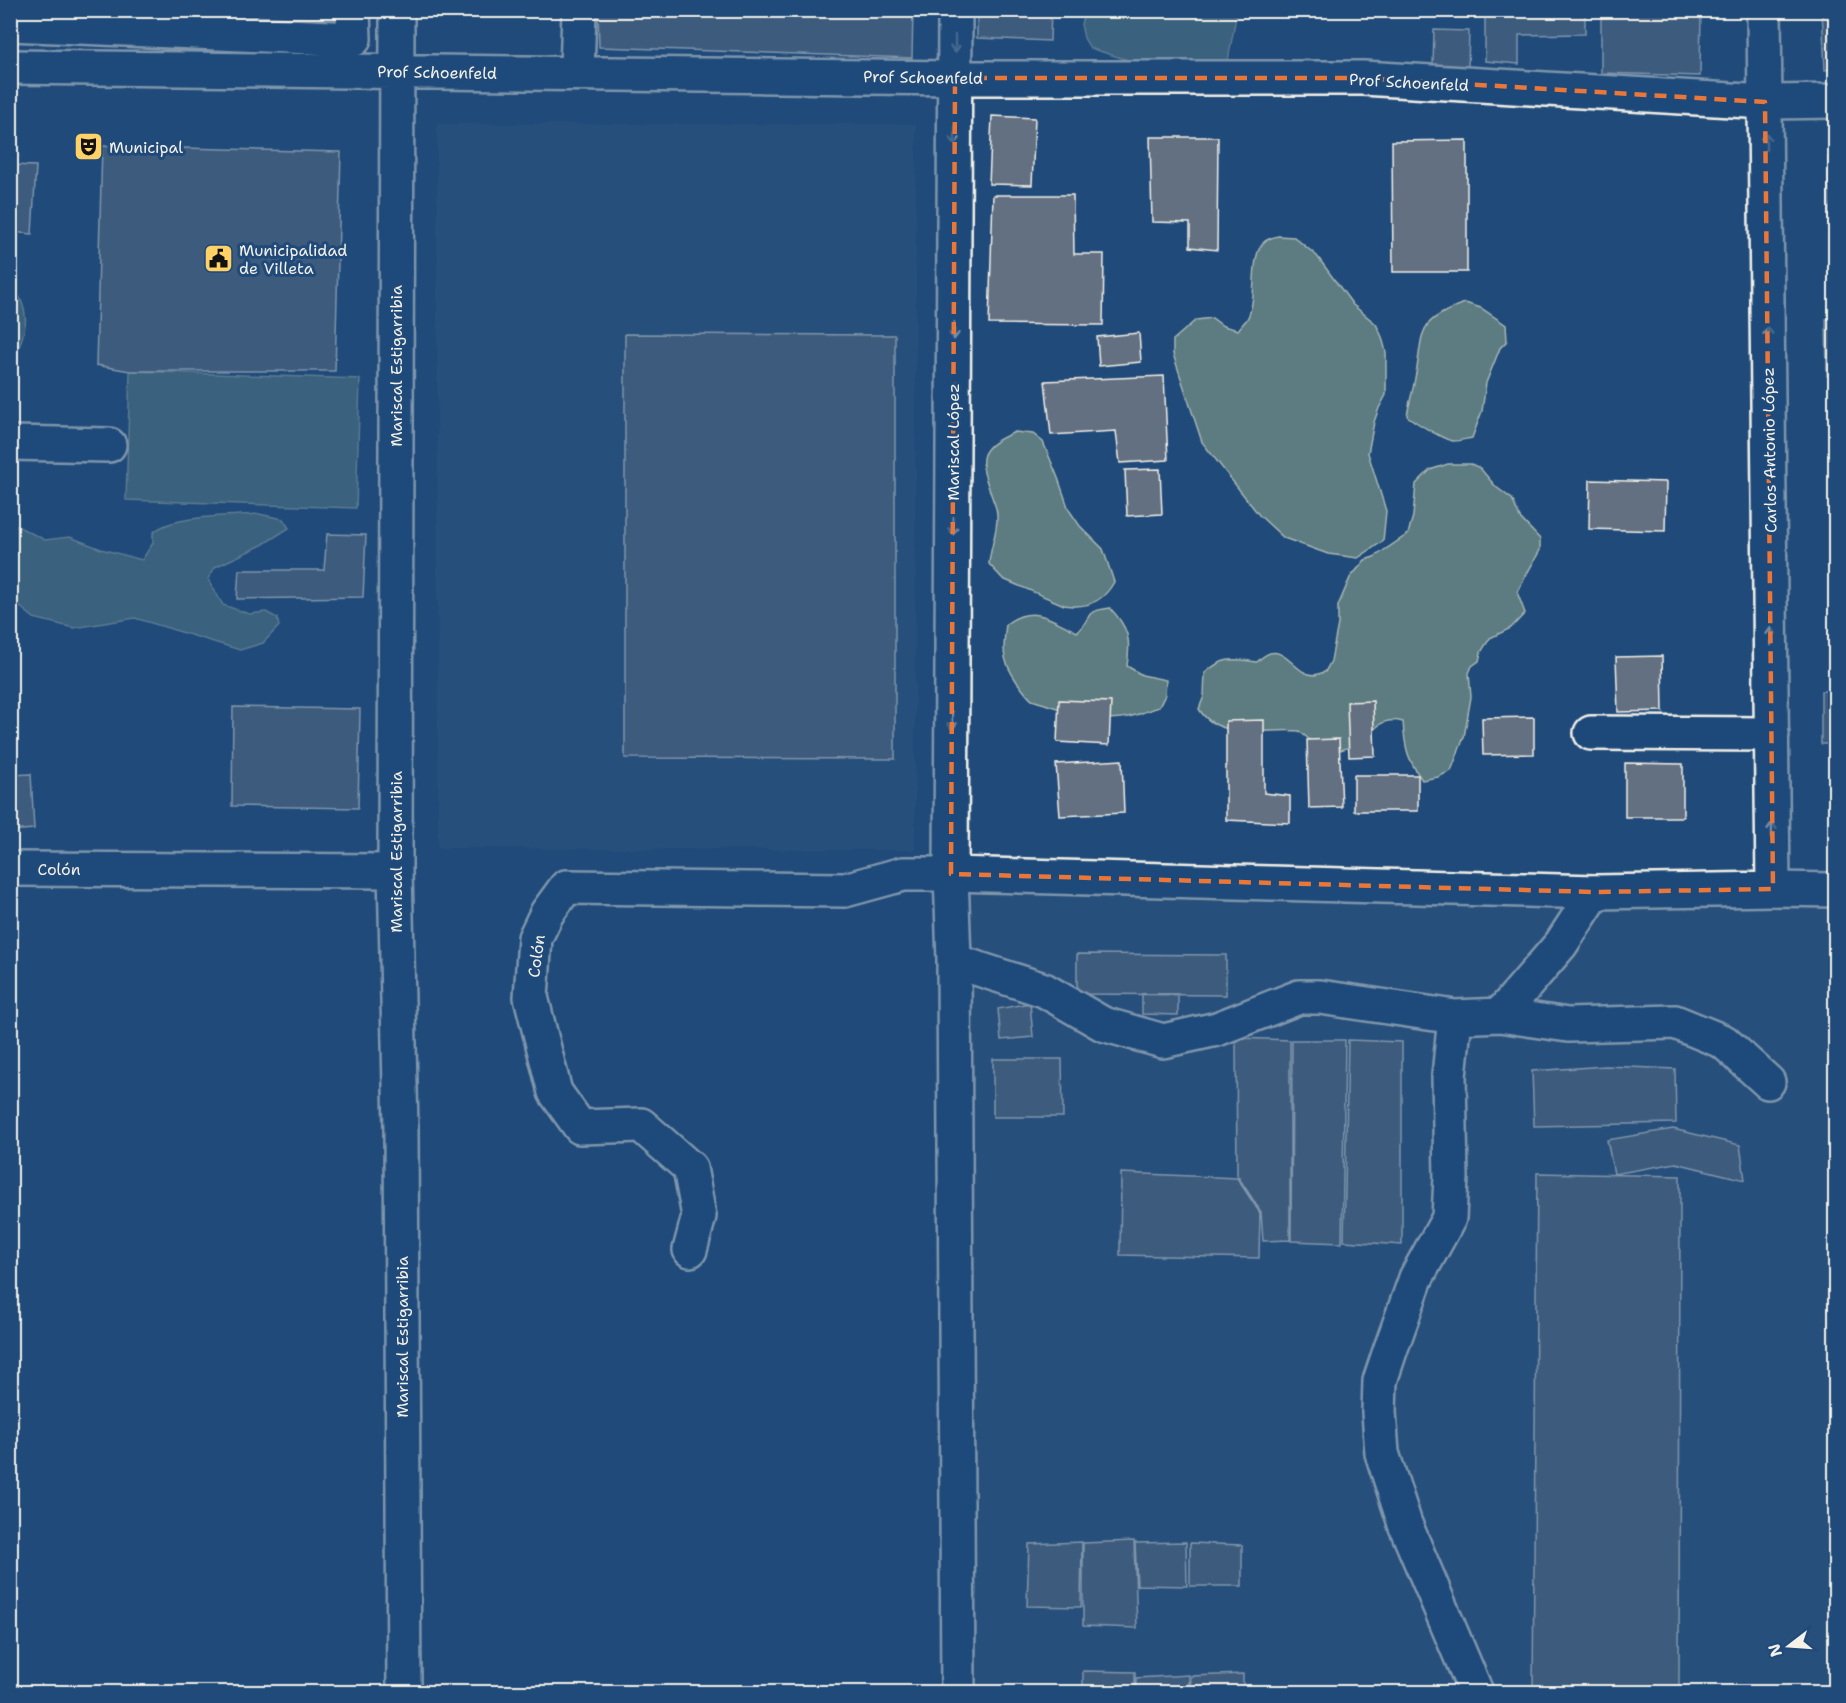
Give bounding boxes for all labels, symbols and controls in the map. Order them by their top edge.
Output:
one-way arrow [949,34,961,54]
street label: Prof Schoenfeld [377,61,497,84]
street label: Prof Schoenfeld [863,66,983,89]
street label: Prof Schoenfeld [1349,69,1469,96]
one-way arrow [949,126,961,146]
theatre icon: Municipal [72,131,104,163]
one-way arrow [1760,131,1771,151]
place label: Municipal [109,137,183,158]
place label: Municipalidad de Villeta [239,240,347,279]
public building icon: Municipalidad de Villeta [202,243,234,275]
street label: Mariscal Estigarribia [386,285,407,447]
one-way arrow [948,321,960,341]
one-way arrow [1762,326,1773,346]
street label: Carlos Antonio López [1758,367,1781,533]
street label: Mariscal López [943,383,964,501]
one-way arrow [947,516,959,536]
one-way arrow [1765,626,1776,646]
one-way arrow [946,711,958,731]
street label: Mariscal Estigarribia [386,771,407,933]
one-way arrow [1766,821,1778,841]
street label: Colón [37,859,81,880]
street label: Colón [523,933,550,979]
street label: Mariscal Estigarribia [392,1256,413,1418]
north arrow [1759,1616,1819,1676]
text: N [1763,1641,1787,1659]

